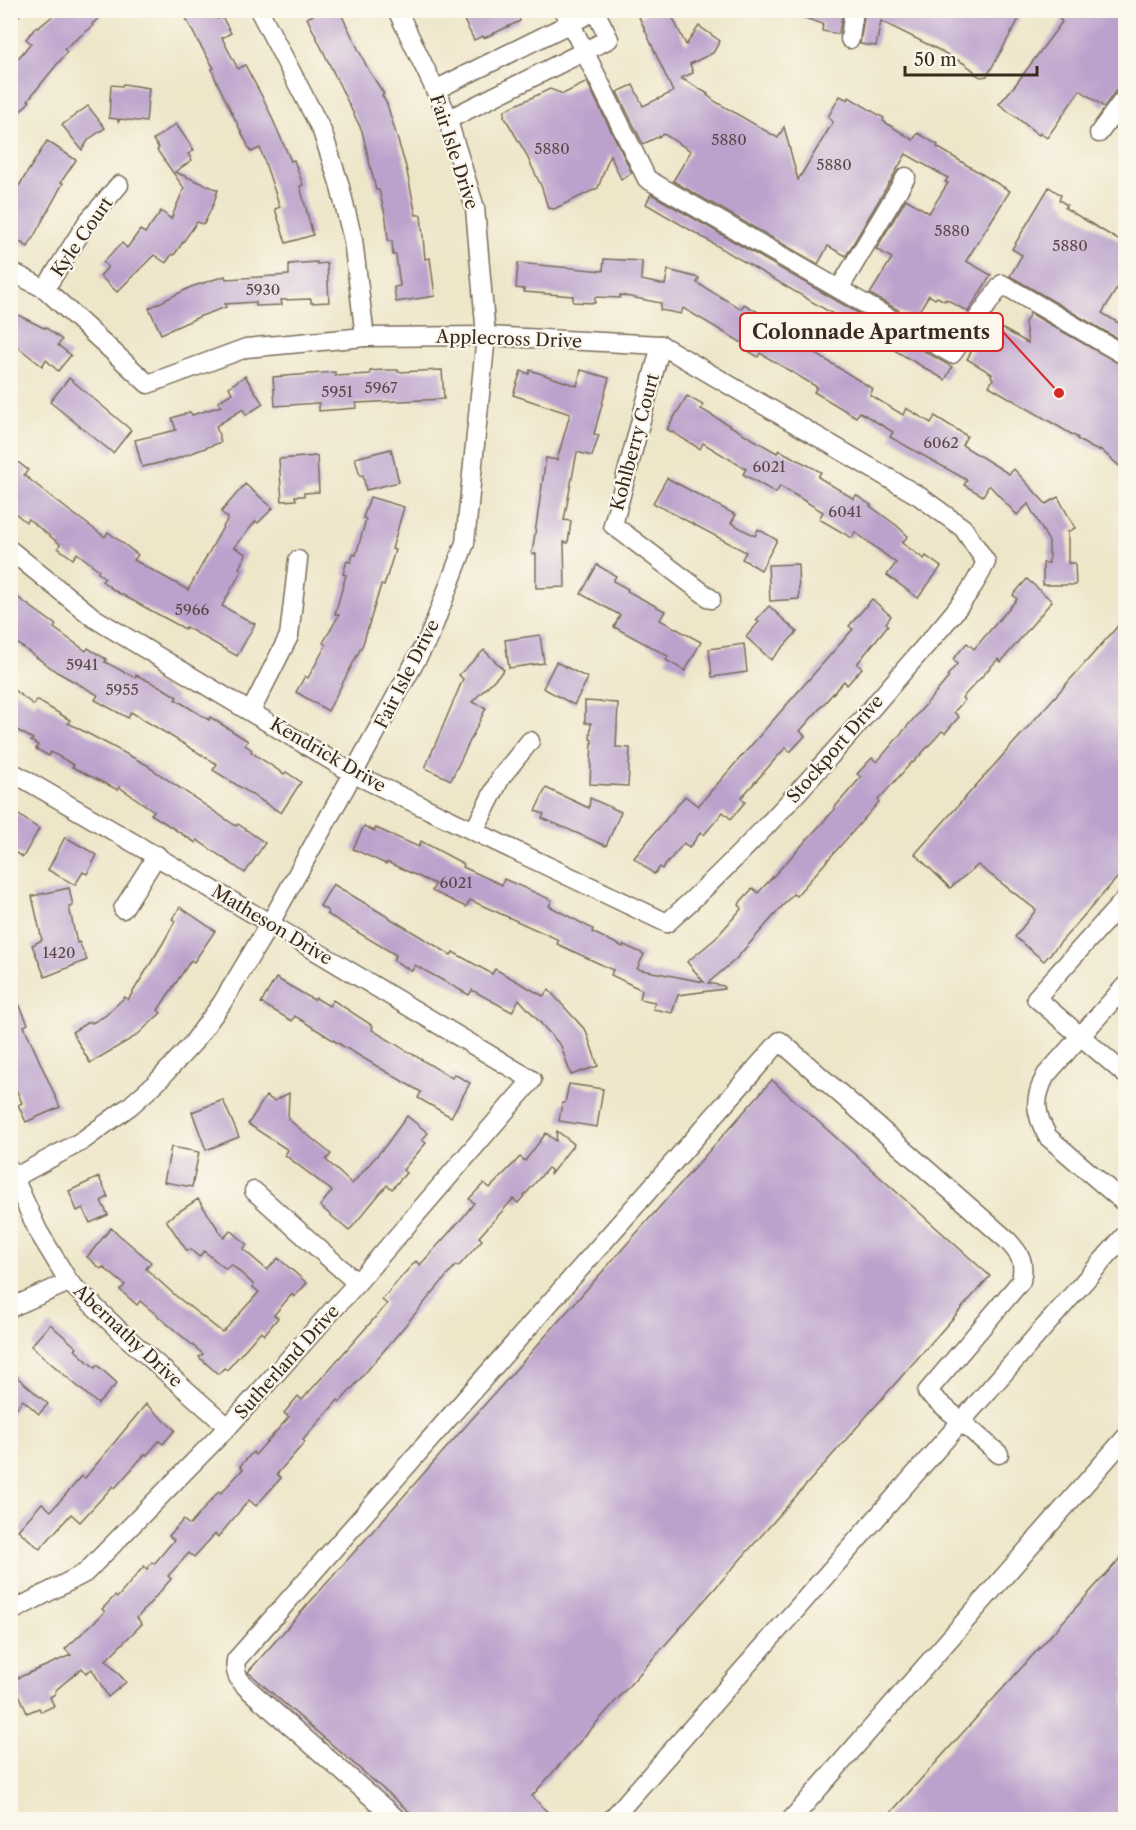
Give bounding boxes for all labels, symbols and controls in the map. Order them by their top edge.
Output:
scale bar [905,39,1037,77]
text: 50 m [914,49,957,71]
street label: Fair Isle Drive [425,92,483,212]
house number: 5880 [711,130,747,149]
house number: 5880 [534,139,570,158]
house number: 5880 [816,155,852,174]
street label: Kyle Court [46,192,118,281]
house number: 5880 [934,221,970,240]
house number: 5880 [1052,236,1088,255]
house number: 5930 [246,280,280,299]
callout: Colonnade Apartments [740,313,1003,351]
text: Colonnade Apartments [752,320,990,344]
street label: Applecross Drive [435,325,582,353]
street label: Kohlberry Court [606,370,664,513]
house number: 5967 [365,378,398,397]
house number: 5951 [321,382,353,401]
house number: 6062 [923,433,959,452]
house number: 6021 [752,457,786,476]
house number: 6041 [828,502,862,521]
house number: 5966 [175,600,209,619]
street label: Fair Isle Drive [370,616,444,732]
house number: 5941 [66,655,99,674]
house number: 5955 [105,680,139,699]
street label: Stockport Drive [782,691,888,807]
street label: Kendrick Drive [266,713,390,797]
house number: 6021 [439,873,473,892]
street label: Matheson Drive [208,880,336,970]
house number: 1420 [42,943,76,962]
street label: Abernathy Drive [68,1279,187,1392]
street label: Sutherland Drive [230,1300,344,1424]

